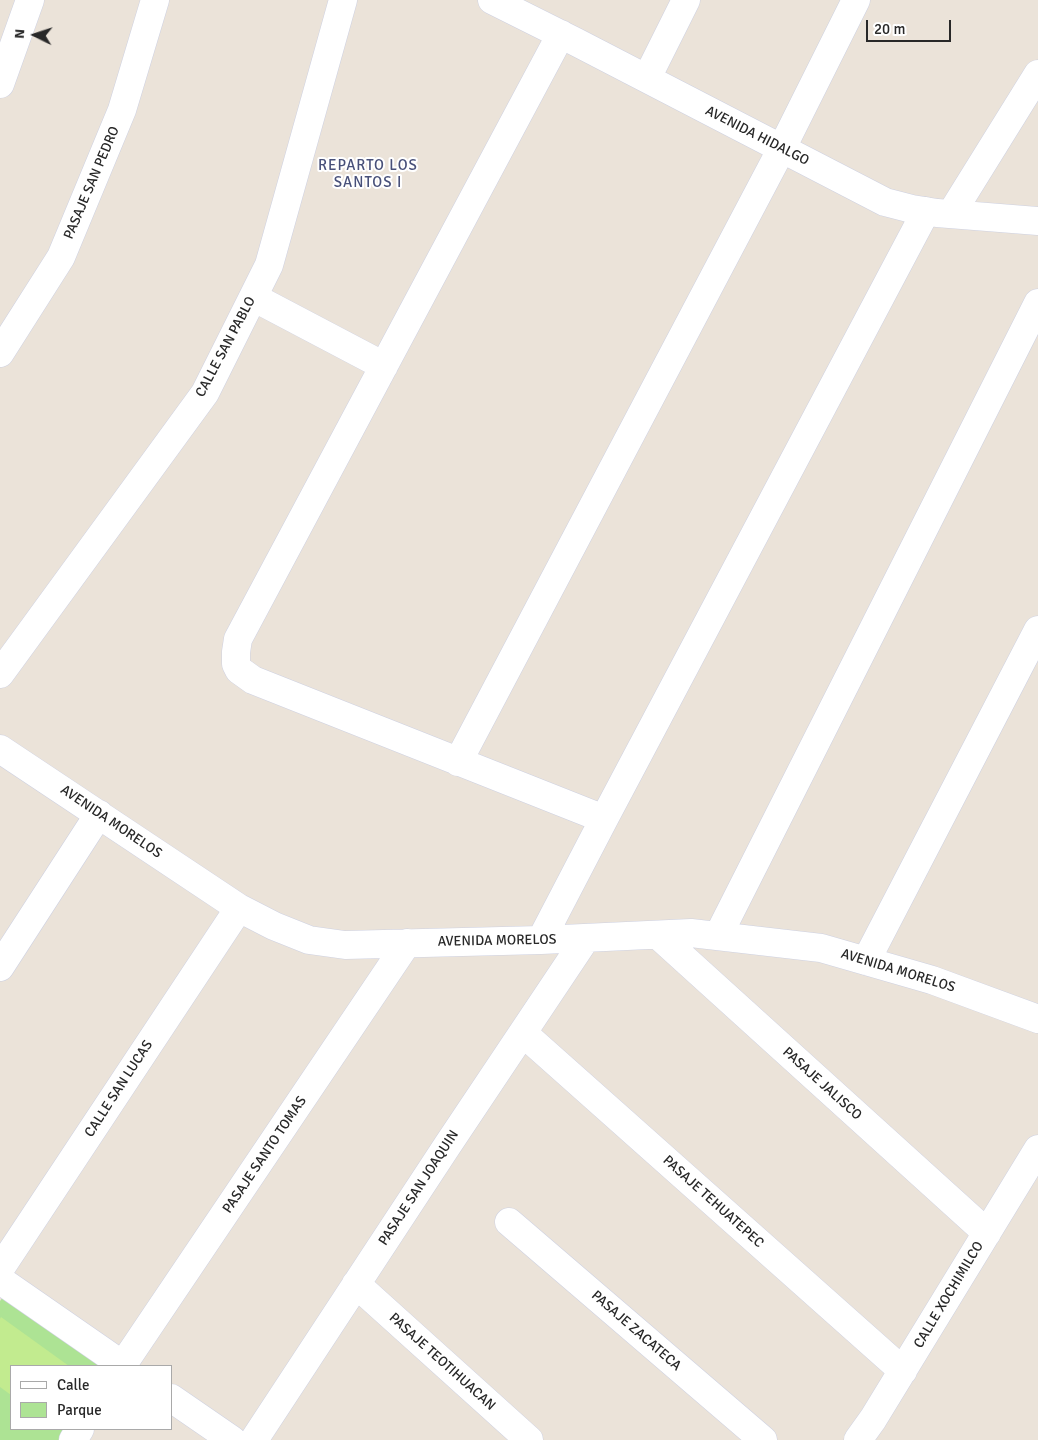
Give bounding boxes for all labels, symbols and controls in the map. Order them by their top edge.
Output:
north arrow [10,10,60,60]
scale bar [868,10,953,42]
text: 20 m [874,20,905,38]
text: N [11,28,28,39]
street label: AVENIDA HIDALGO [702,103,812,169]
street label: PASAJE SAN PEDRO [61,124,123,242]
district label: REPARTO LOS SANTOS I [317,157,419,192]
street label: CALLE SAN PABLO [192,294,260,400]
street label: AVENIDA MORELOS [57,782,165,862]
street label: AVENIDA MORELOS [437,932,557,950]
street label: AVENIDA MORELOS [839,946,957,996]
street label: CALLE SAN LUCAS [81,1037,157,1141]
street label: PASAJE JALISCO [779,1044,865,1124]
street label: PASAJE SANTO TOMAS [220,1093,310,1217]
street label: PASAJE SAN JOAQUIN [375,1127,463,1249]
street label: PASAJE TEHUATEPEC [659,1152,767,1252]
street label: CALLE XOCHIMILCO [911,1239,987,1351]
street label: PASAJE ZACATECA [588,1287,684,1375]
street label: PASAJE TEOTIHUACAN [385,1310,499,1414]
legend [10,1365,172,1430]
text: Calle [57,1376,90,1394]
text: Parque [57,1401,102,1419]

